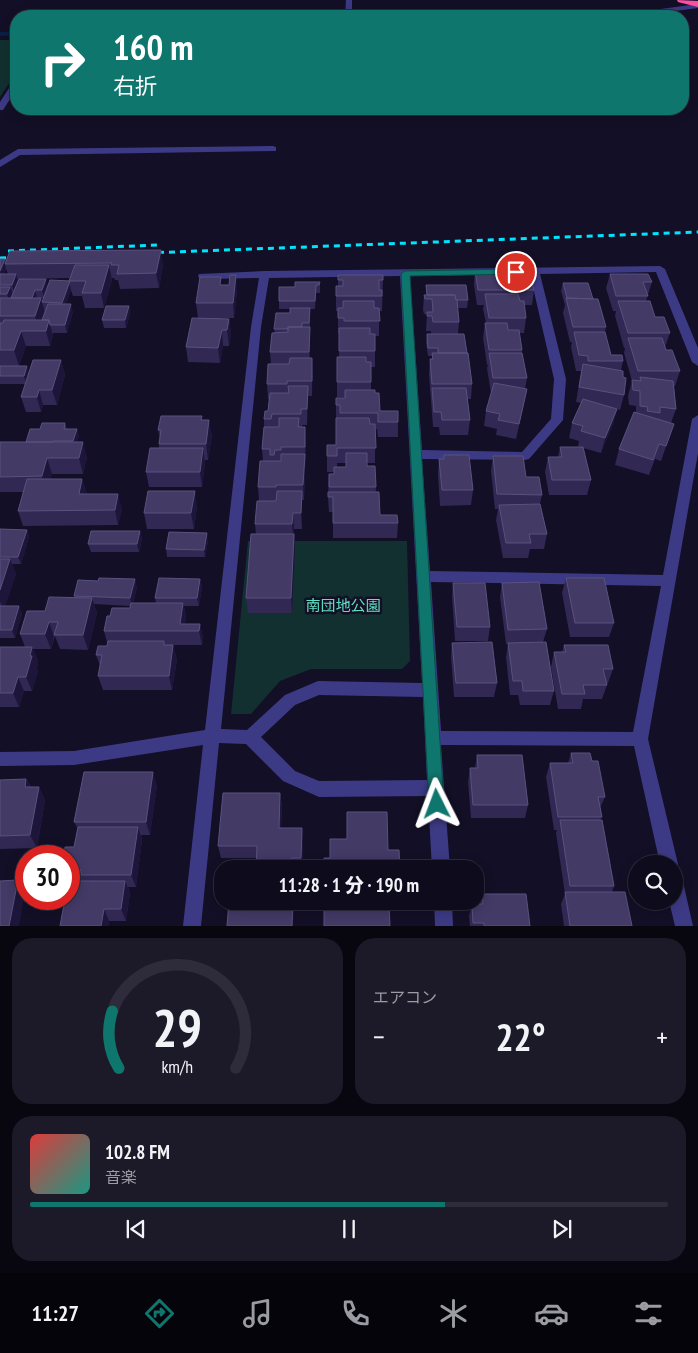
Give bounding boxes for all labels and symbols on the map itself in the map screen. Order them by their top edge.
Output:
pin [495,251,537,293]
park label: 南団地公園 [305,596,381,615]
position arrow [410,777,462,829]
speed limit sign: 30 [15,845,80,910]

